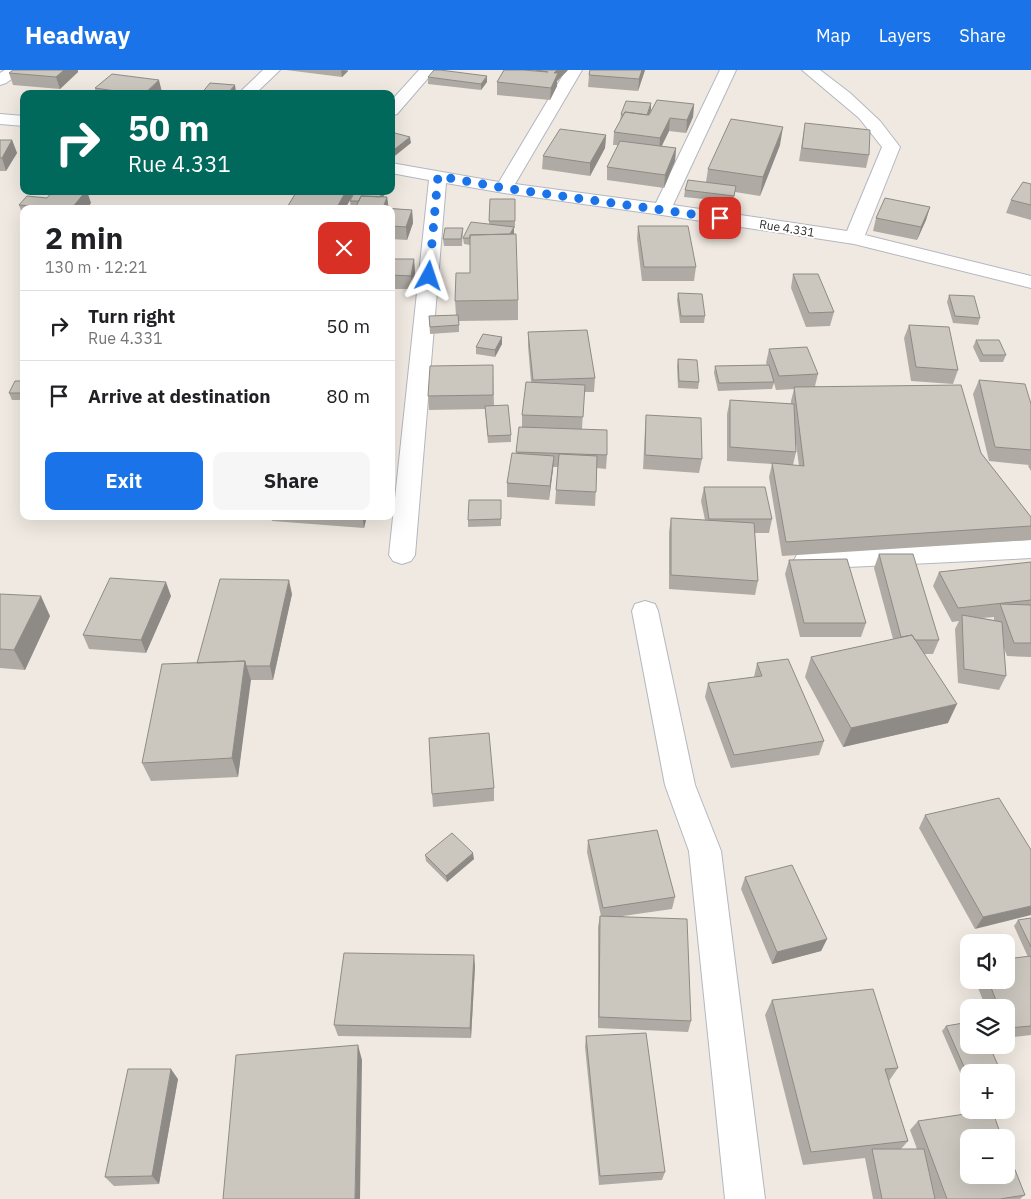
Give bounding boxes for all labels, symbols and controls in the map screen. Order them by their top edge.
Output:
text: Headway [25,19,130,51]
text: Map [816,24,851,47]
text: Layers [879,24,931,47]
text: Share [959,24,1006,47]
text: 50 m [128,105,210,151]
icon: right [45,110,110,175]
text: Rue 4.331 [128,149,231,178]
pin [699,197,741,239]
icon: arrive [706,204,734,232]
street label: Rue 4.331 [758,216,816,240]
text: 2 min [45,218,123,257]
button: close [318,222,370,274]
position arrow [402,249,454,301]
text: 130 m · 12:21 [45,257,147,277]
text: Turn right [88,304,175,328]
icon: right [45,312,73,340]
text: 50 m [326,314,370,338]
text: Rue 4.331 [88,328,163,348]
icon: arrive [45,382,73,410]
text: Arrive at destination [88,384,271,408]
text: 80 m [326,384,370,408]
button: Exit [45,452,203,510]
button: Share [213,452,370,510]
map controls [960,934,1015,1184]
button: sound [960,934,1015,989]
button: layers [960,999,1015,1054]
button: + [960,1064,1015,1119]
button: − [960,1129,1015,1184]

